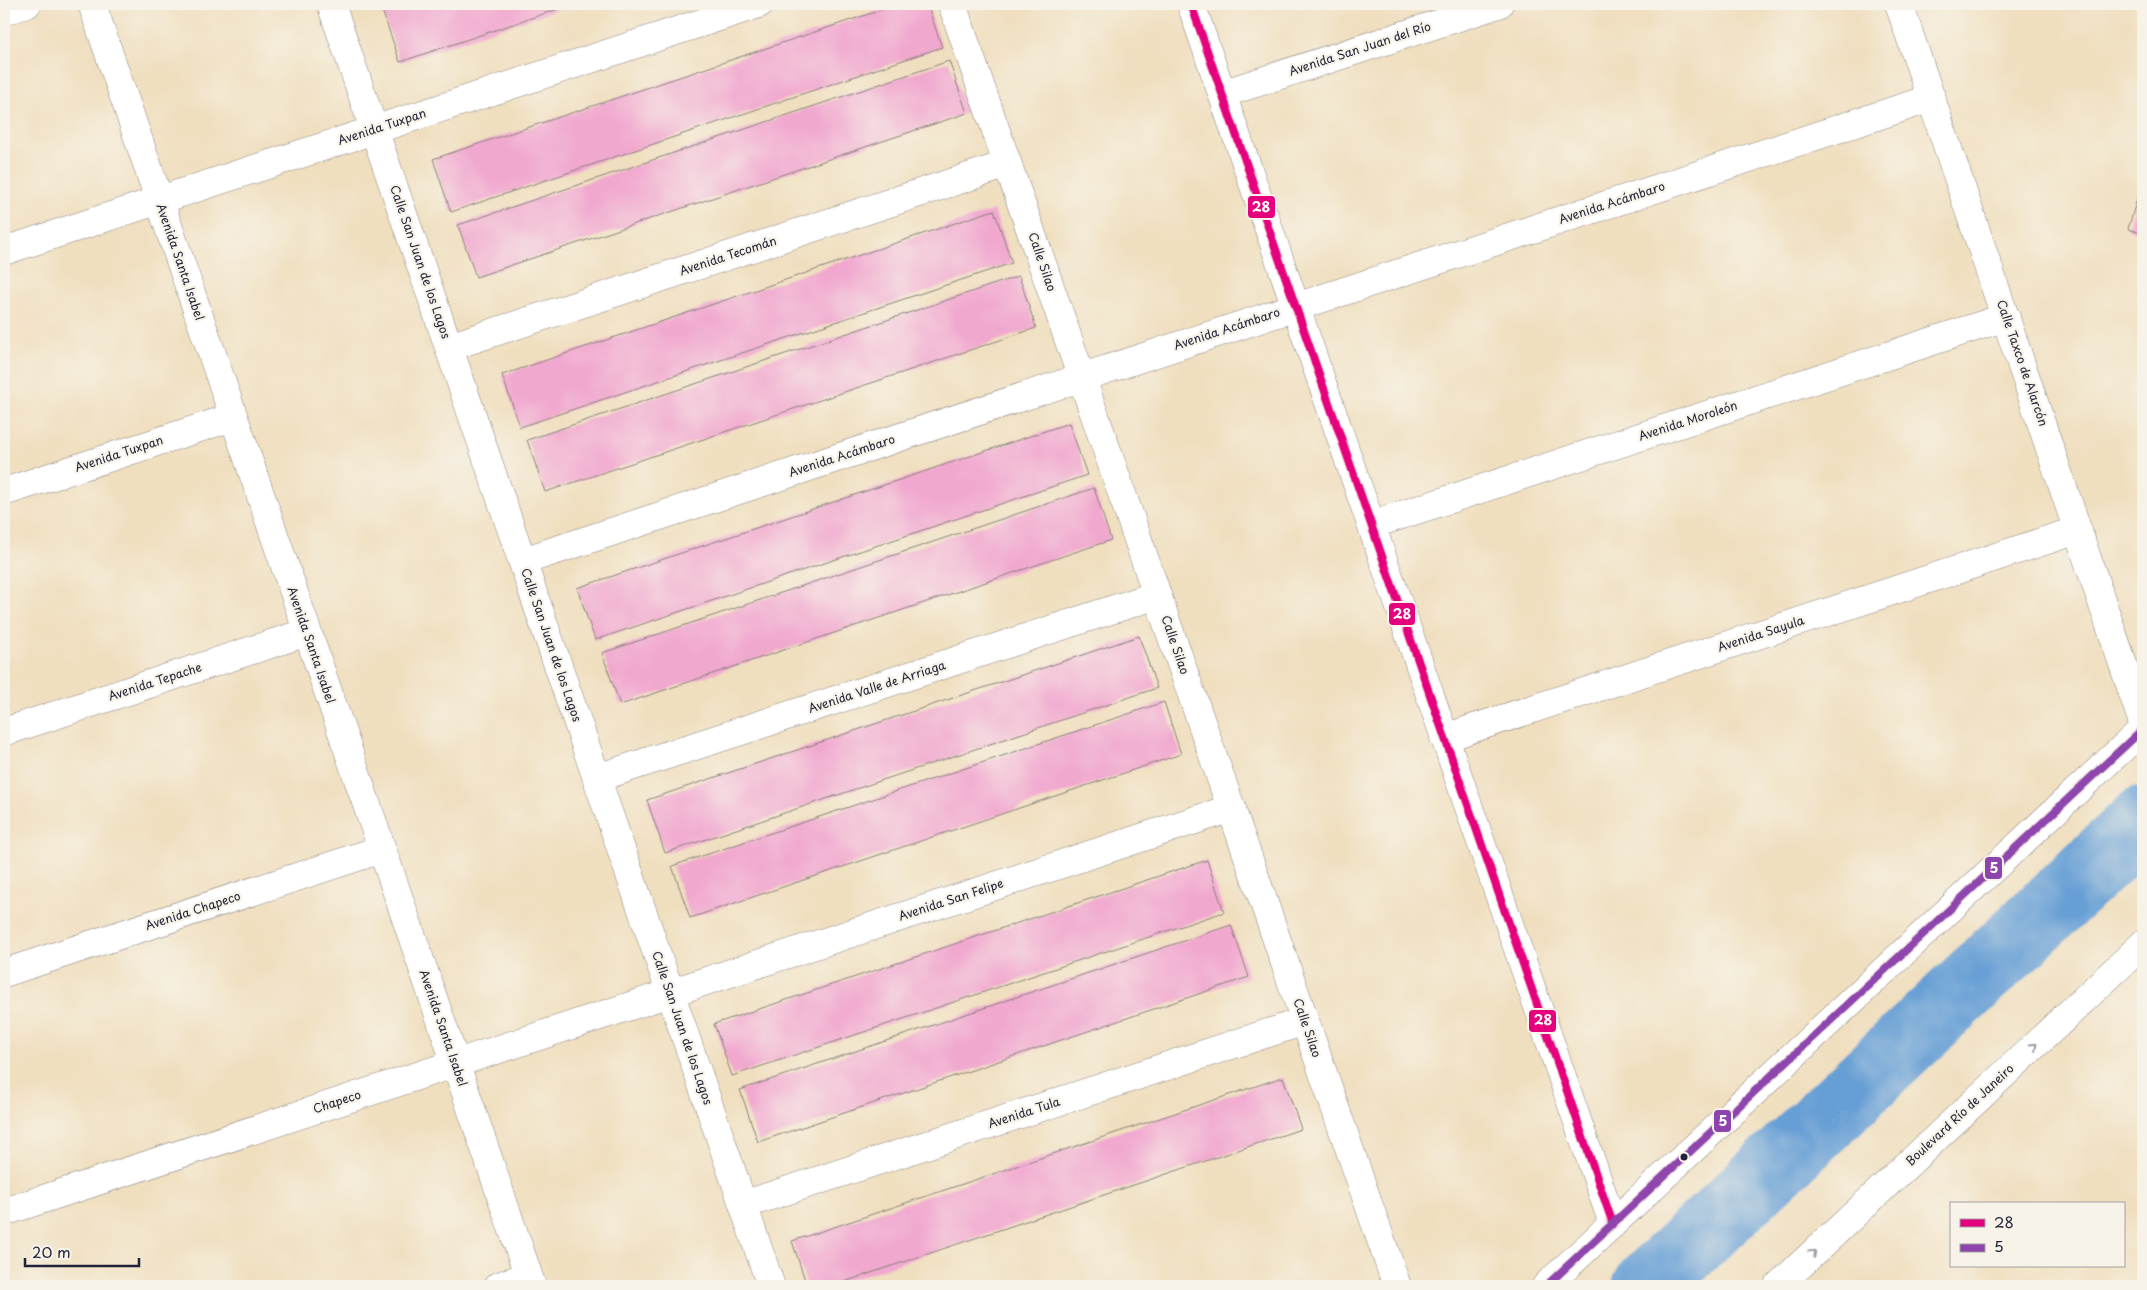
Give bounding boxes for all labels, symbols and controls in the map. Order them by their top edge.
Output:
street label: Avenida San Juan del Río [1286,17,1433,80]
street label: Avenida Tuxpan [335,103,428,149]
street label: Avenida Acámbaro [1556,176,1667,228]
street label: Calle San Juan de los Lagos [386,182,456,341]
line badge: 28 [1247,195,1276,219]
text: 28 [1252,196,1271,217]
street label: Avenida Santa Isabel [153,201,209,322]
street label: Calle Silao [1024,230,1062,294]
street label: Avenida Tecomán [677,231,779,279]
street label: Calle Taxco de Alarcón [1993,297,2053,428]
street label: Avenida Acámbaro [1171,302,1282,354]
street label: Avenida Moroleón [1636,396,1739,445]
street label: Avenida Acámbaro [786,429,897,481]
street label: Avenida Tuxpan [72,430,165,476]
street label: Calle San Juan de los Lagos [517,565,587,724]
street label: Avenida Santa Isabel [284,584,340,705]
line badge: 28 [1388,602,1416,626]
text: 28 [1393,603,1412,624]
street label: Avenida Sayula [1715,610,1807,656]
street label: Calle Silao [1157,613,1195,677]
street label: Avenida Valle de Arriaga [806,655,948,717]
street label: Avenida Tepache [106,657,204,705]
line badge: 5 [1984,856,2003,880]
text: 5 [1990,857,1999,878]
street label: Avenida San Felipe [896,874,1005,925]
street label: Avenida Chapeco [143,886,243,934]
street label: Calle San Juan de los Lagos [648,948,718,1107]
street label: Avenida Santa Isabel [416,967,472,1088]
street label: Calle Silao [1289,996,1327,1060]
line badge: 28 [1528,1009,1557,1033]
text: 28 [1534,1009,1553,1030]
one-way arrow [2028,1043,2037,1052]
street label: Boulevard Río de Janeiro [1901,1059,2018,1169]
street label: Chapeco [310,1085,363,1117]
street label: Avenida Tula [985,1092,1063,1132]
line badge: 5 [1713,1109,1732,1133]
text: 5 [1719,1110,1728,1131]
unlabelled marker [1679,1152,1689,1162]
legend [1950,1202,2124,1268]
text: 28 [1994,1210,2014,1233]
text: 5 [1994,1234,2004,1257]
scale bar [25,1235,139,1267]
text: 20 m [32,1240,71,1263]
one-way arrow [1808,1250,1817,1259]

